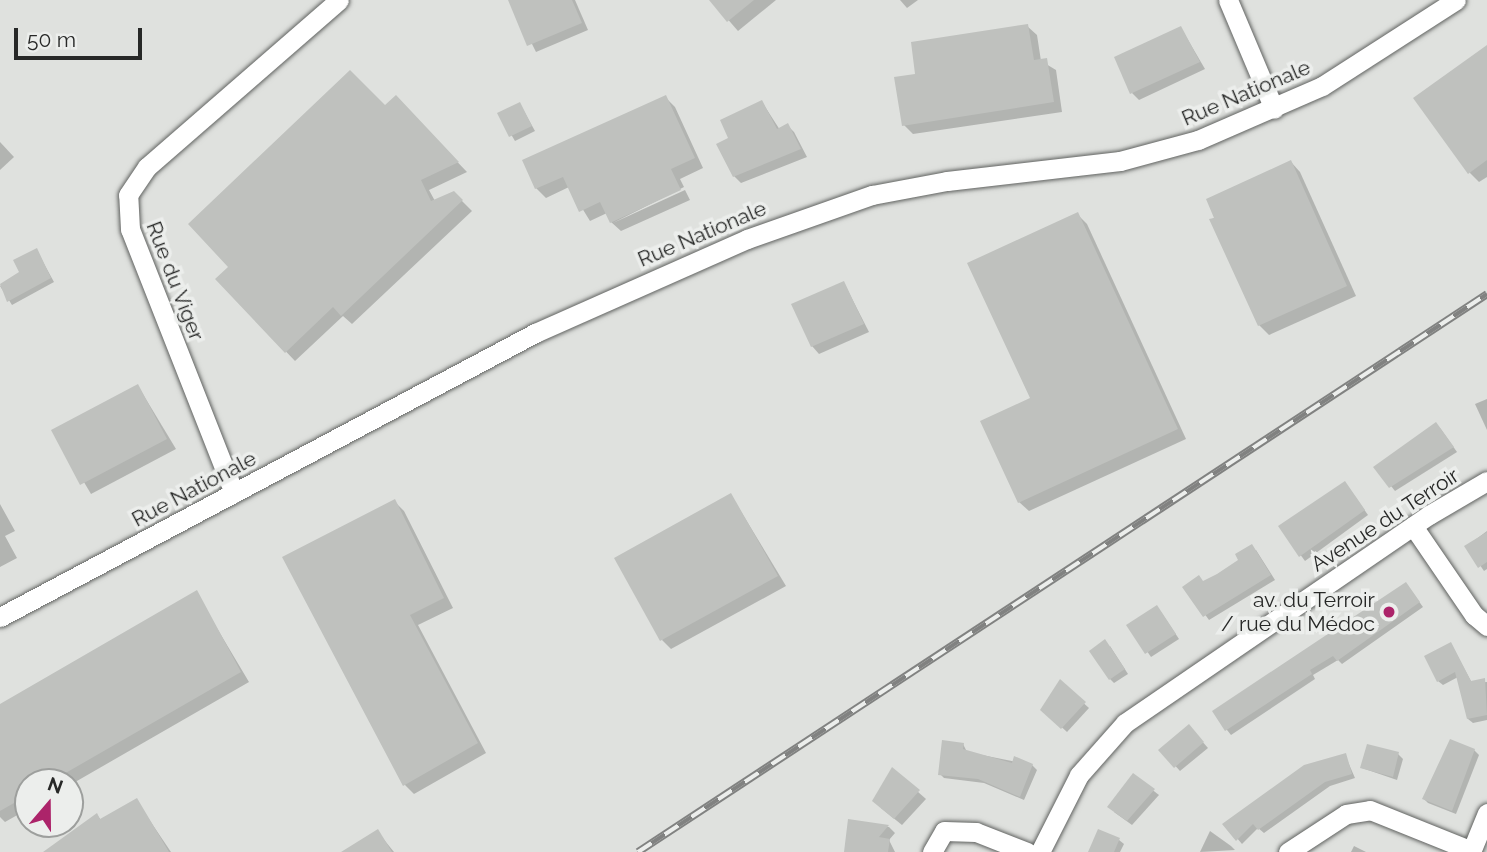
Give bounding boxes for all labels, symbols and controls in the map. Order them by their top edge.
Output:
scale bar [18,14,145,58]
text: 50 m [27,27,76,52]
street label: Rue Nationale [1178,55,1314,131]
street label: Rue Nationale [634,196,770,272]
street label: Rue du Viger [141,218,209,344]
street label: Rue Nationale [128,446,260,532]
street label: Avenue du Terroir [1306,463,1464,577]
place label: av. du Terroir / rue du Médoc [1221,587,1375,637]
marker: av. du Terroir / rue du Médoc [1381,604,1397,620]
north arrow [14,768,84,838]
text: N [45,772,66,798]

